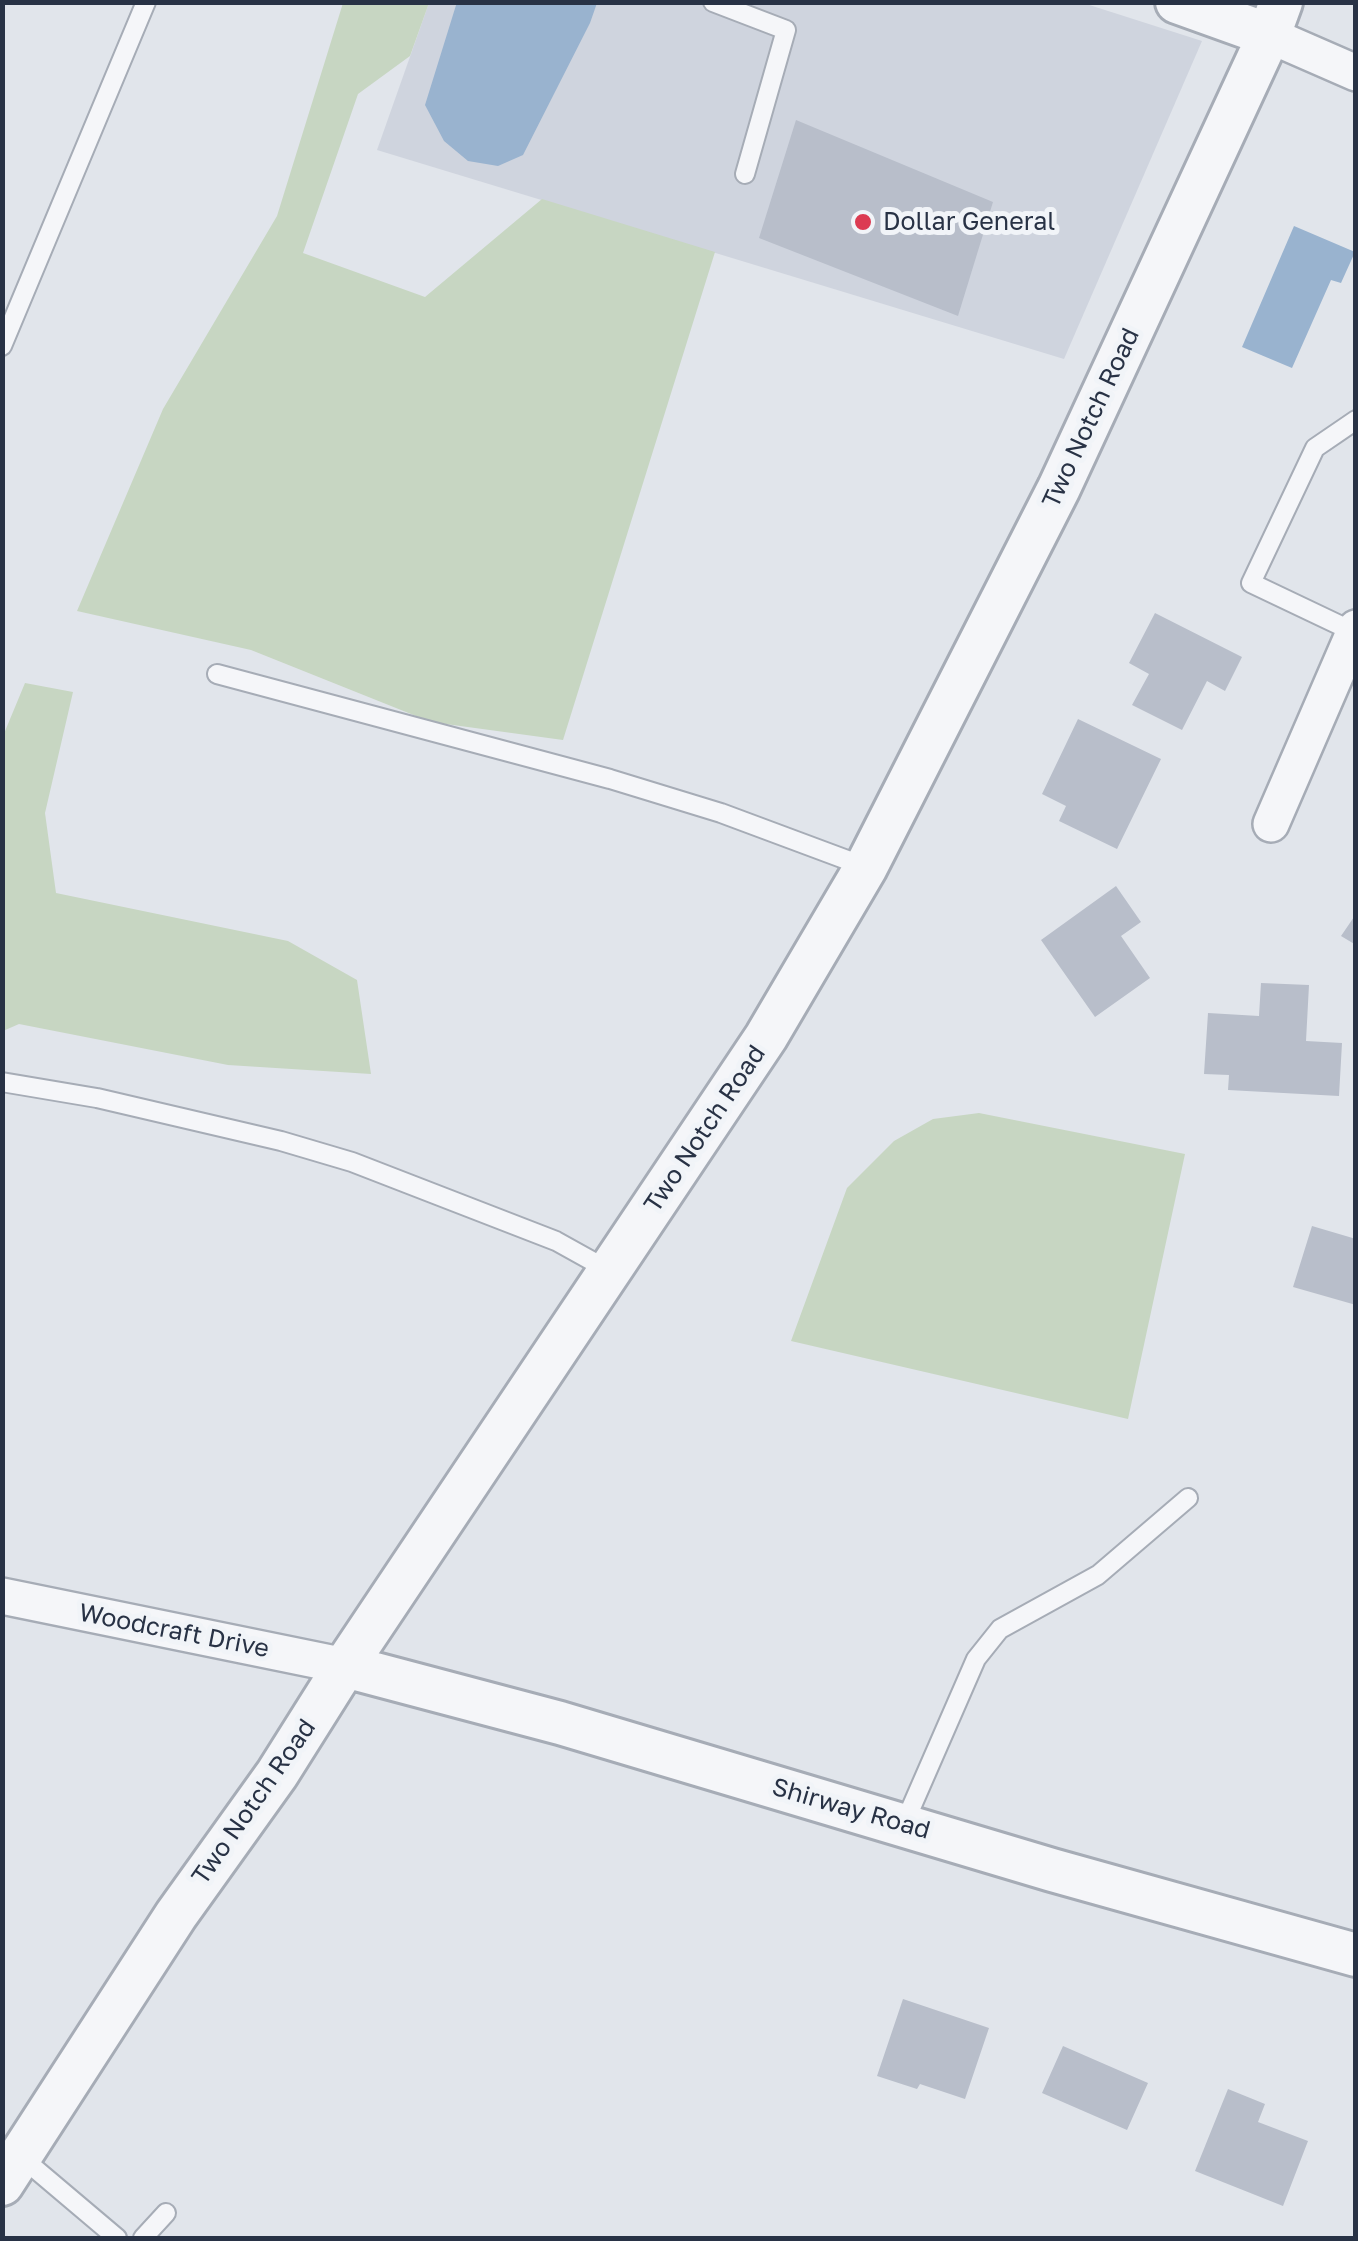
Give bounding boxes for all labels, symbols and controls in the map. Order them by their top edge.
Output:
place label: Dollar General [883,207,1055,237]
marker: Dollar General [852,211,874,233]
street label: Two Notch Road [1036,323,1146,513]
street label: Two Notch Road [638,1040,772,1218]
street label: Woodcraft Drive [76,1598,272,1664]
street label: Two Notch Road [186,1714,322,1890]
street label: Shirway Road [768,1772,934,1846]

